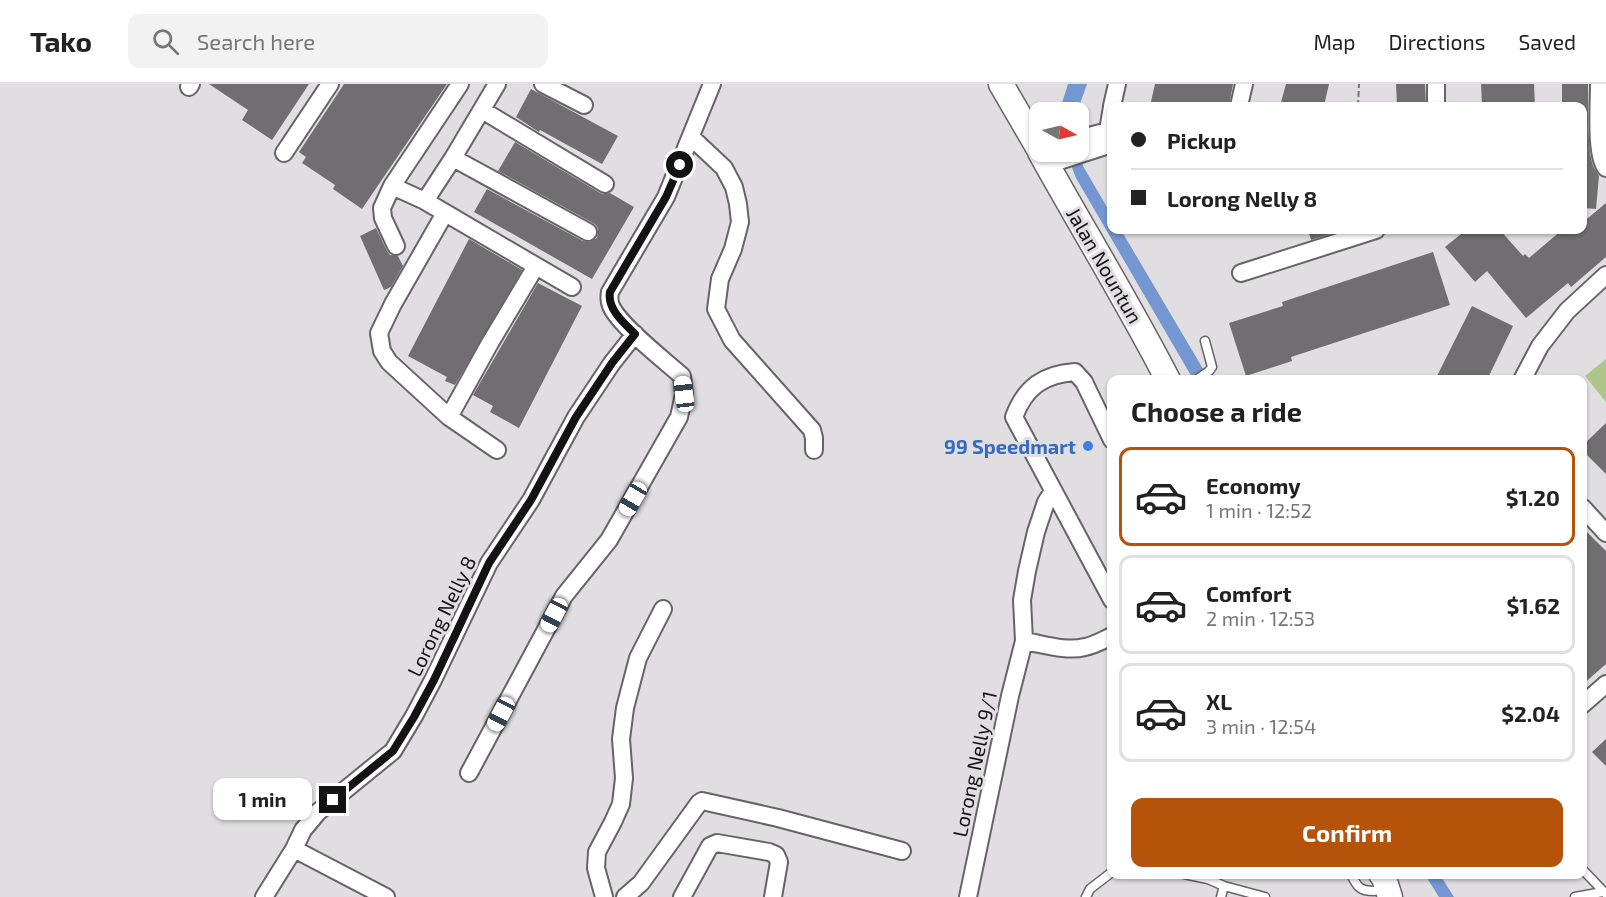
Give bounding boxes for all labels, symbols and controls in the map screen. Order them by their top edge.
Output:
search box [128,14,548,68]
text: Tako [30,24,92,58]
icon: search [149,25,182,58]
text: Search here [197,28,315,54]
text: Map [1313,29,1356,54]
text: Directions [1389,29,1485,54]
text: Saved [1518,29,1576,54]
north arrow [1029,102,1089,162]
map controls [1029,102,1089,162]
text: Pickup [1167,127,1236,153]
route start [666,151,693,178]
text: Lorong Nelly 8 [1167,185,1317,211]
street label: Jalan Nountun [1062,203,1148,327]
car [673,375,695,413]
text: Choose a ride [1131,395,1302,427]
place label: 99 Speedmart [944,434,1076,458]
marker: 99 Speedmart [1081,439,1095,453]
icon: car [1134,470,1188,524]
text: Economy [1206,472,1301,498]
car [616,479,650,519]
text: $1.20 [1506,484,1560,510]
text: 1 min · 12:52 [1206,498,1312,522]
street label: Lorong Nelly 8 [402,552,480,680]
icon: car [1134,578,1188,632]
text: Comfort [1206,580,1291,606]
text: $1.62 [1507,592,1560,618]
car [538,595,570,635]
text: 2 min · 12:53 [1206,606,1315,630]
icon: car [1134,686,1188,740]
text: XL [1206,688,1232,714]
street label: Lorong Nelly 9/1 [947,689,1001,839]
car [485,694,517,734]
text: $2.04 [1501,700,1560,726]
text: 3 min · 12:54 [1206,714,1316,738]
callout: 1 min [213,779,312,821]
route end [319,786,346,813]
text: 1 min [238,787,287,811]
button: Confirm [1131,798,1563,867]

